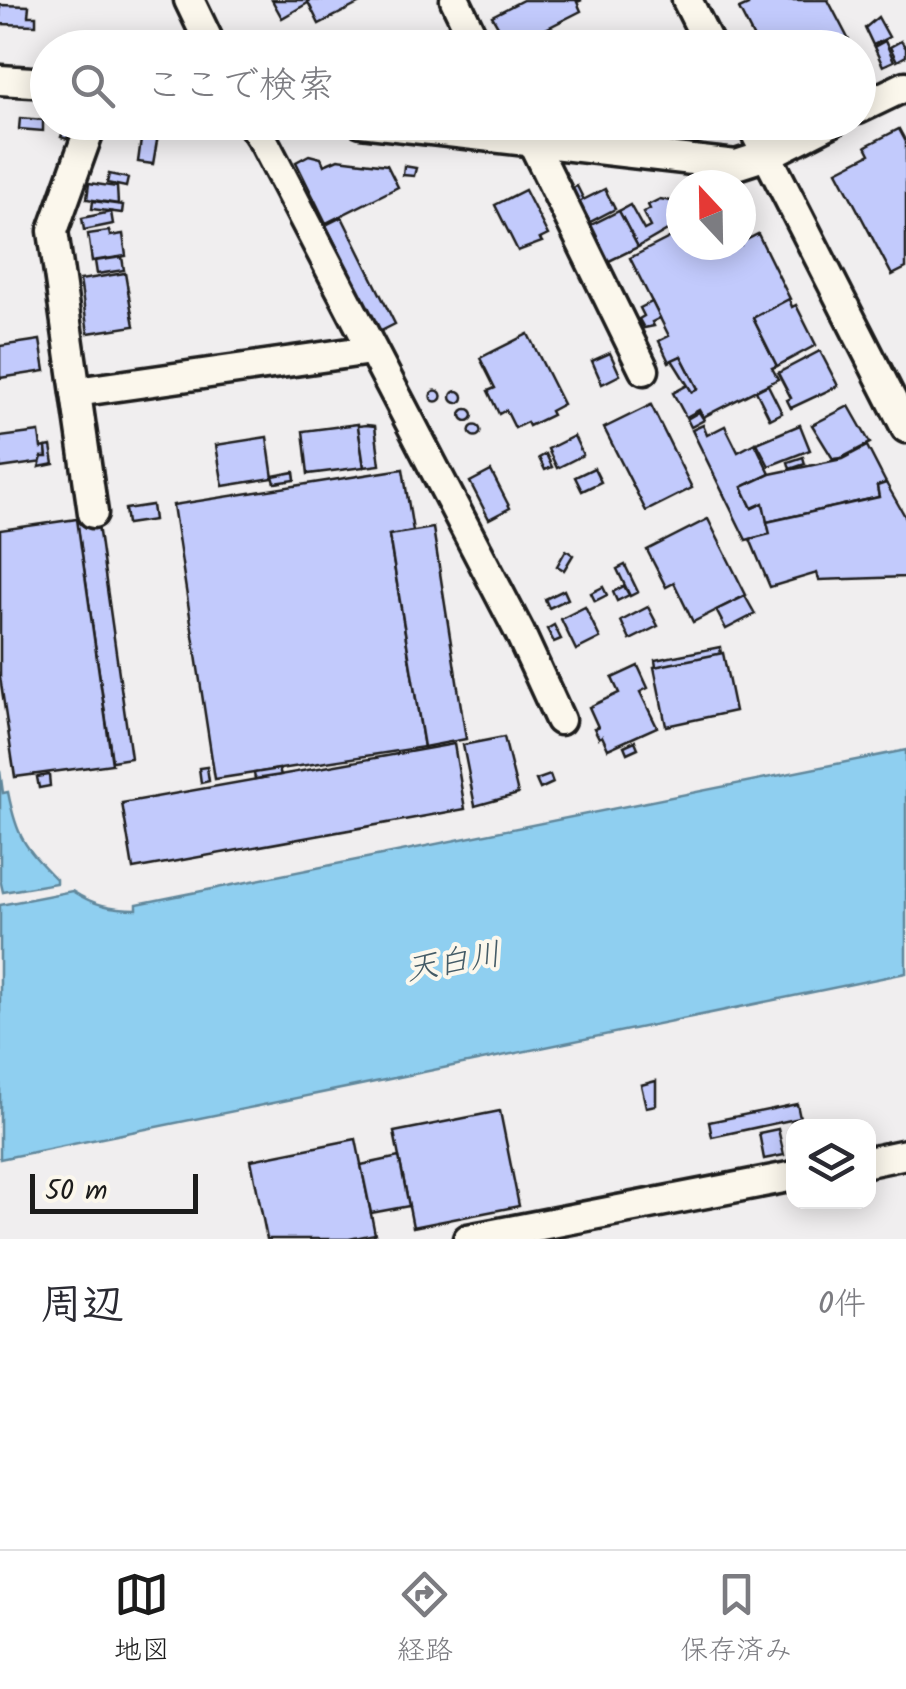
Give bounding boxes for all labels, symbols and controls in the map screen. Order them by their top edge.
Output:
search box [30,30,876,140]
text: ここで検索 [145,57,335,117]
icon: search [65,58,120,113]
north arrow [666,170,756,260]
water label: 天白川 [402,930,505,997]
map controls [786,1119,876,1209]
button: layers [786,1119,876,1209]
scale bar [30,1169,198,1214]
text: 50 m [45,1169,108,1214]
text: 周辺 [40,1273,124,1340]
text: 0件 [818,1280,866,1331]
tab: 地図 [114,1567,170,1674]
tab: 経路 [397,1567,453,1674]
tab: 保存済み [680,1567,792,1674]

